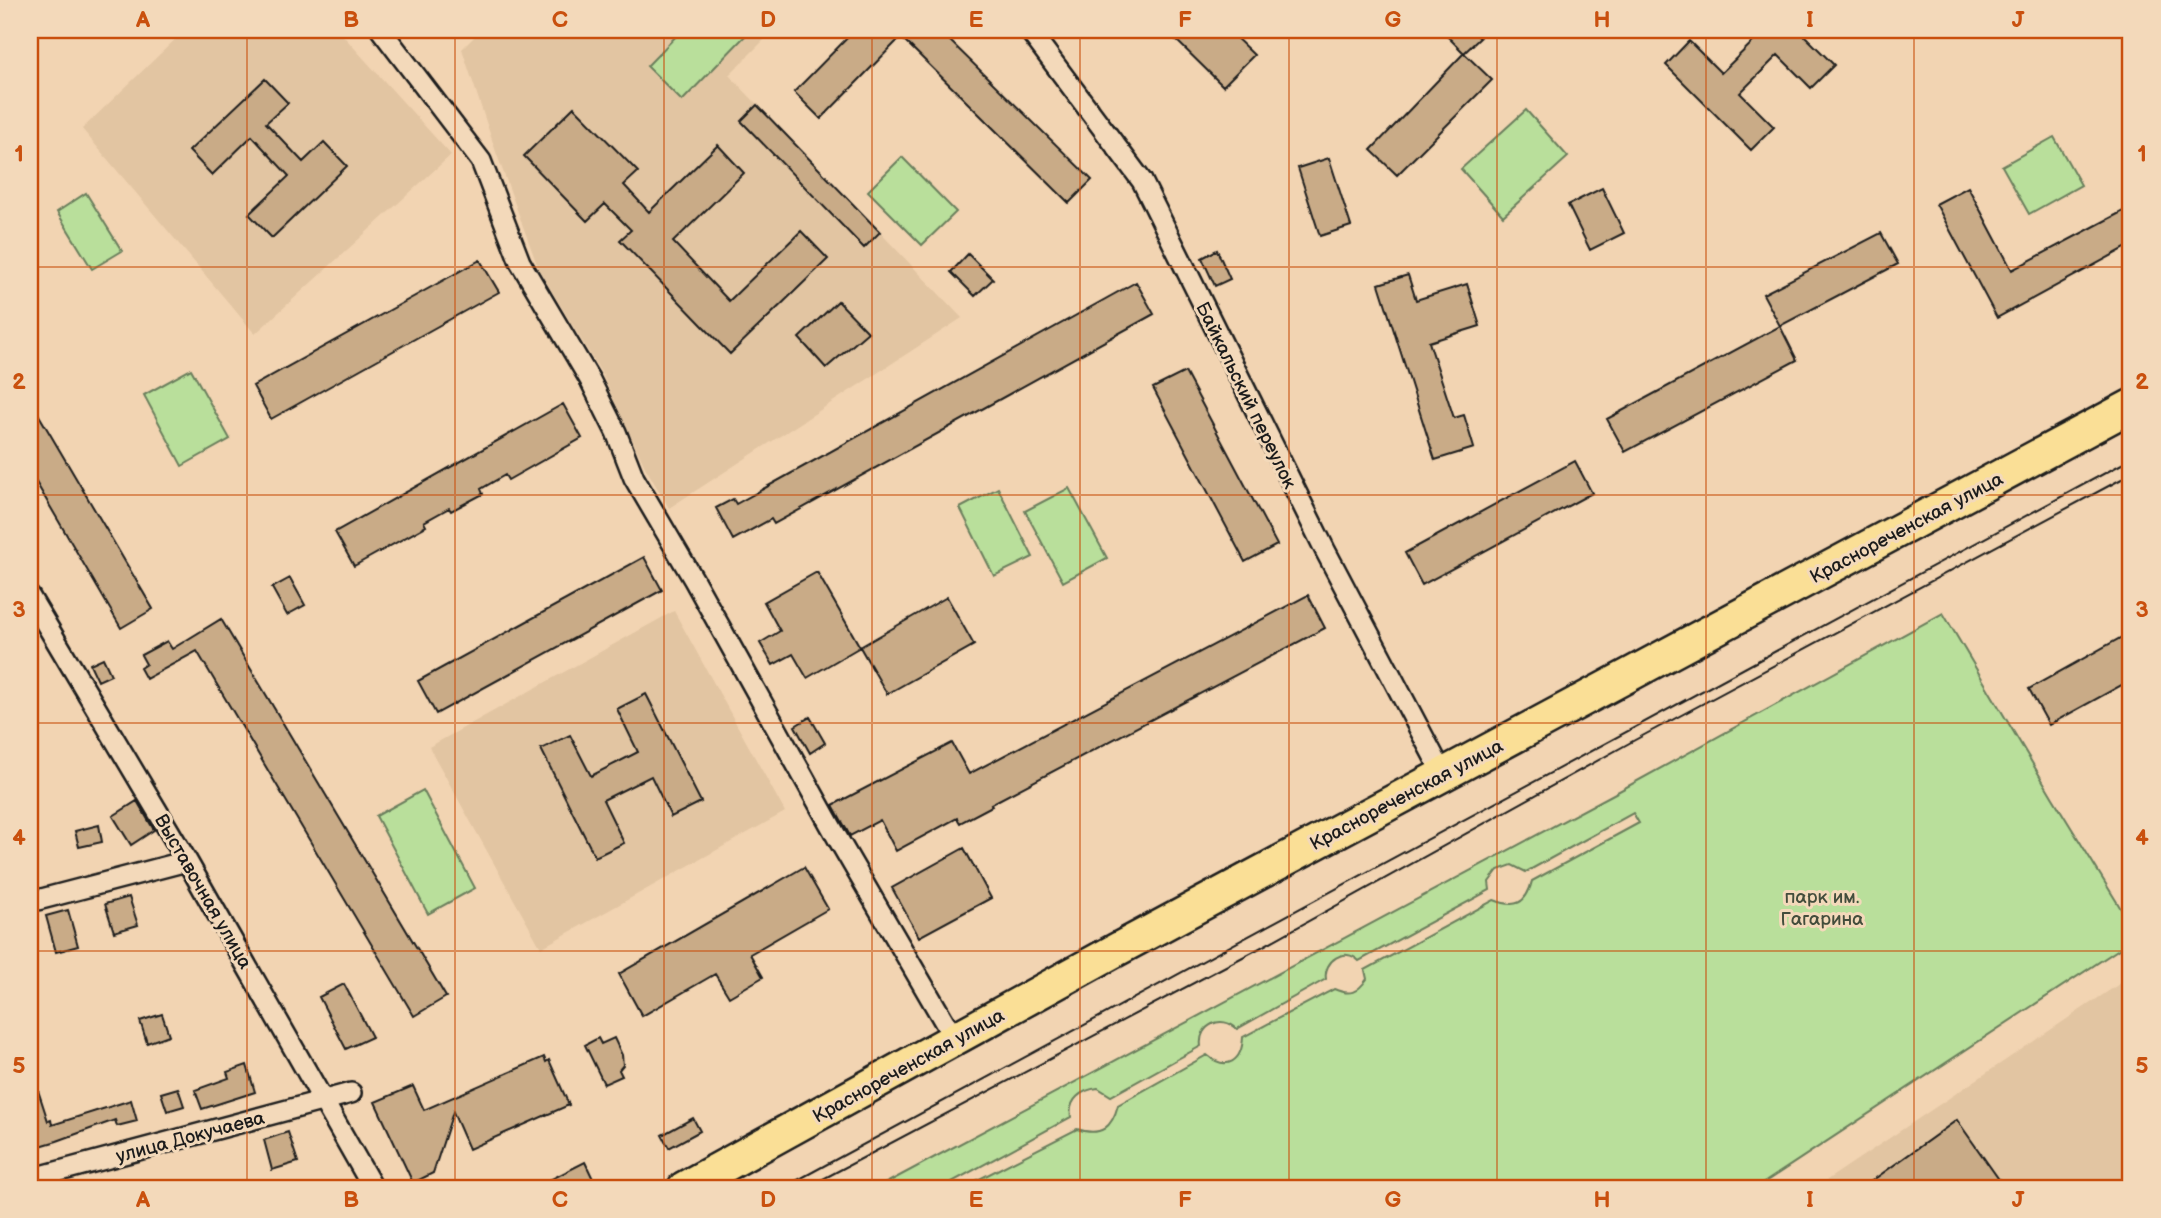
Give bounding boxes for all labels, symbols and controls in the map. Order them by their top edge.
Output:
text: A [135,6,151,34]
text: B [343,6,359,34]
text: C [552,6,568,34]
text: D [760,6,776,34]
text: E [969,6,984,34]
text: F [1178,6,1192,34]
text: G [1385,6,1402,34]
text: H [1593,6,1611,34]
text: I [1806,6,1814,34]
text: J [2012,6,2025,34]
text: 1 [14,140,24,168]
text: 1 [2137,140,2147,168]
street label: Байкальский переулок [1190,299,1301,493]
text: 2 [12,368,26,396]
text: 2 [2135,368,2149,396]
street label: Краснореченская улица [1806,468,2007,589]
text: 3 [12,596,26,624]
text: 3 [2135,596,2149,624]
street label: Краснореченская улица [1306,735,1507,856]
street label: Выставочная улица [149,810,256,973]
text: 4 [12,824,26,852]
text: 4 [2135,824,2149,852]
park label: парк им. Гагарина [1780,886,1864,931]
street label: Краснореченская улица [809,1004,1008,1129]
text: 5 [12,1052,26,1080]
text: 5 [2135,1052,2149,1080]
street label: улица Докучаева [114,1107,267,1168]
text: A [135,1186,151,1214]
text: B [343,1186,359,1214]
text: C [552,1186,568,1214]
text: D [760,1186,776,1214]
text: E [969,1186,984,1214]
text: F [1178,1186,1192,1214]
text: G [1385,1186,1402,1214]
text: H [1593,1186,1611,1214]
text: I [1806,1186,1814,1214]
text: J [2012,1186,2025,1214]

